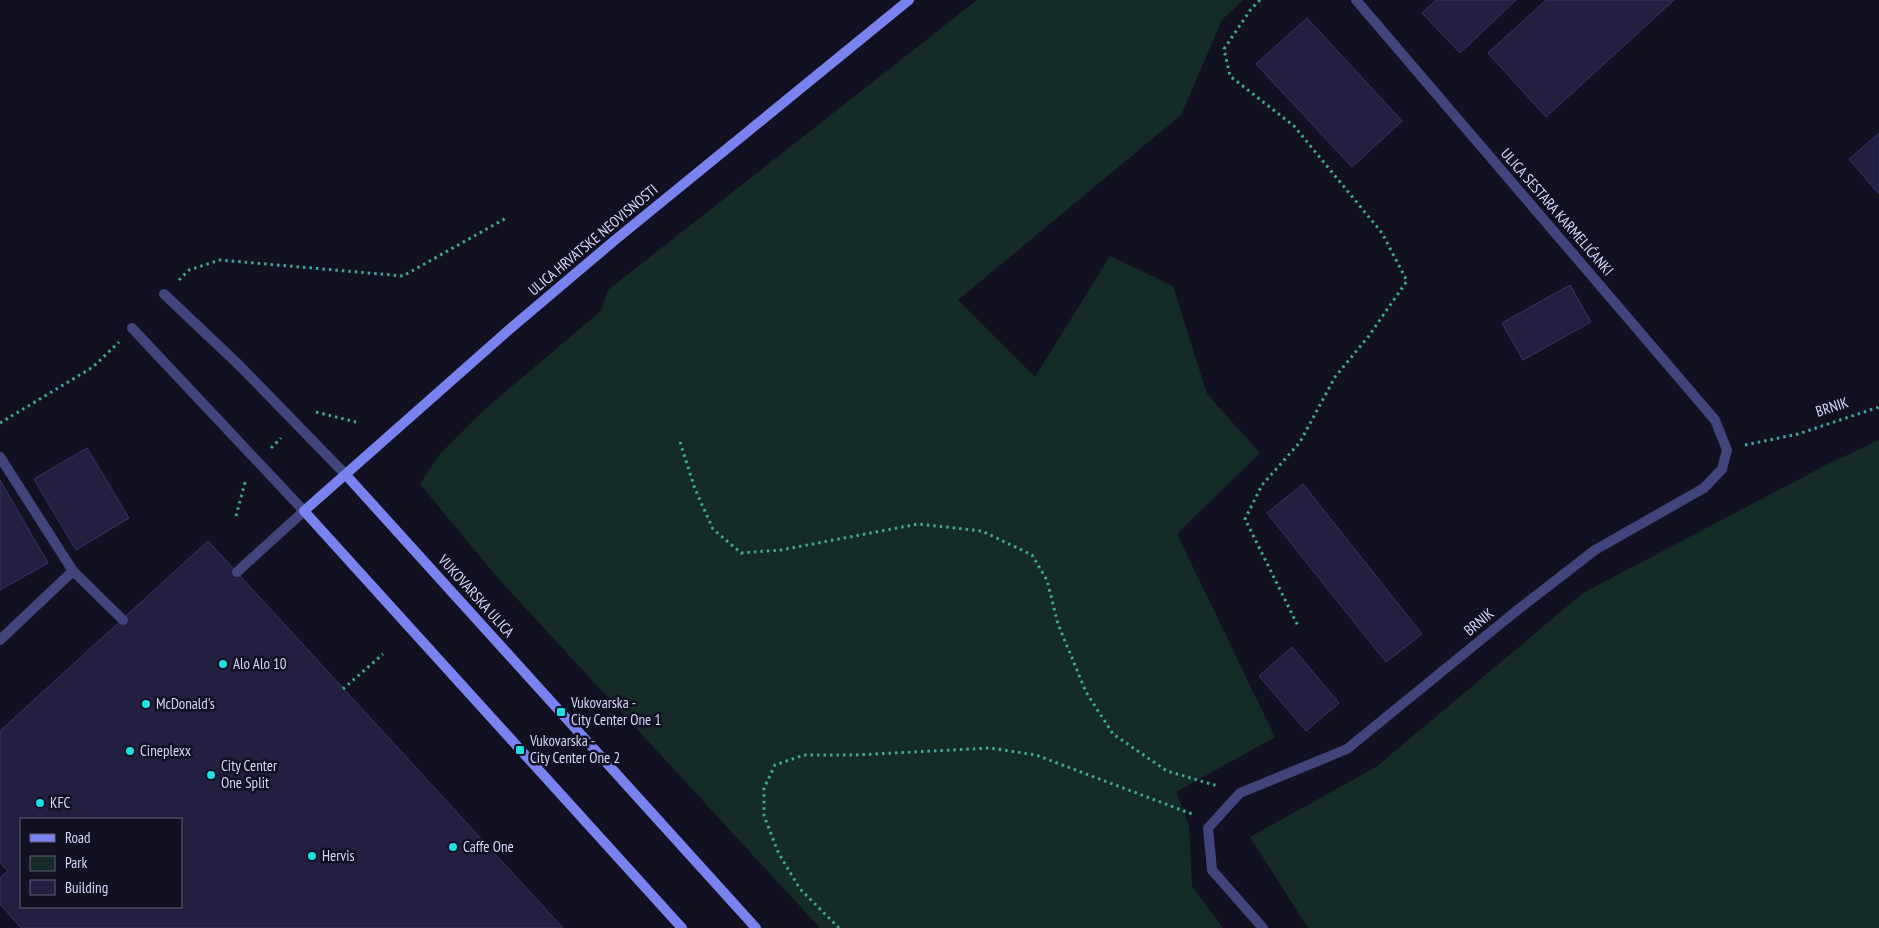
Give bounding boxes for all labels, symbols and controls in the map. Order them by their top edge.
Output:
street label: ULICA SESTARA KARMELIĆANKI [1497,144,1618,279]
street label: ULICA HRVATSKE NEOVISNOSTI [524,180,661,299]
street label: BRNIK [1813,392,1851,421]
street label: VUKOVARSKA ULICA [434,550,519,642]
street label: BRNIK [1460,603,1498,640]
place label: Alo Alo 10 [233,654,287,673]
marker: Alo Alo 10 [217,658,229,670]
place label: Vukovarska - City Center One 1 [570,693,661,729]
place label: McDonald's [156,694,215,713]
marker: McDonald's [140,698,152,710]
marker: Vukovarska - City Center One 1 [555,706,567,718]
place label: Vukovarska - City Center One 2 [529,731,620,767]
place label: Cineplexx [140,741,191,760]
marker: Vukovarska - City Center One 2 [514,744,526,756]
marker: Cineplexx [124,745,136,757]
place label: City Center One Split [221,756,278,792]
marker: City Center One Split [205,769,217,781]
place label: KFC [50,793,71,812]
marker: KFC [34,797,46,809]
legend [20,818,182,908]
text: Road [65,828,91,847]
place label: Caffe One [463,837,514,856]
marker: Caffe One [447,841,459,853]
place label: Hervis [322,846,355,865]
marker: Hervis [306,850,318,862]
text: Park [65,853,87,872]
text: Building [65,878,108,897]

